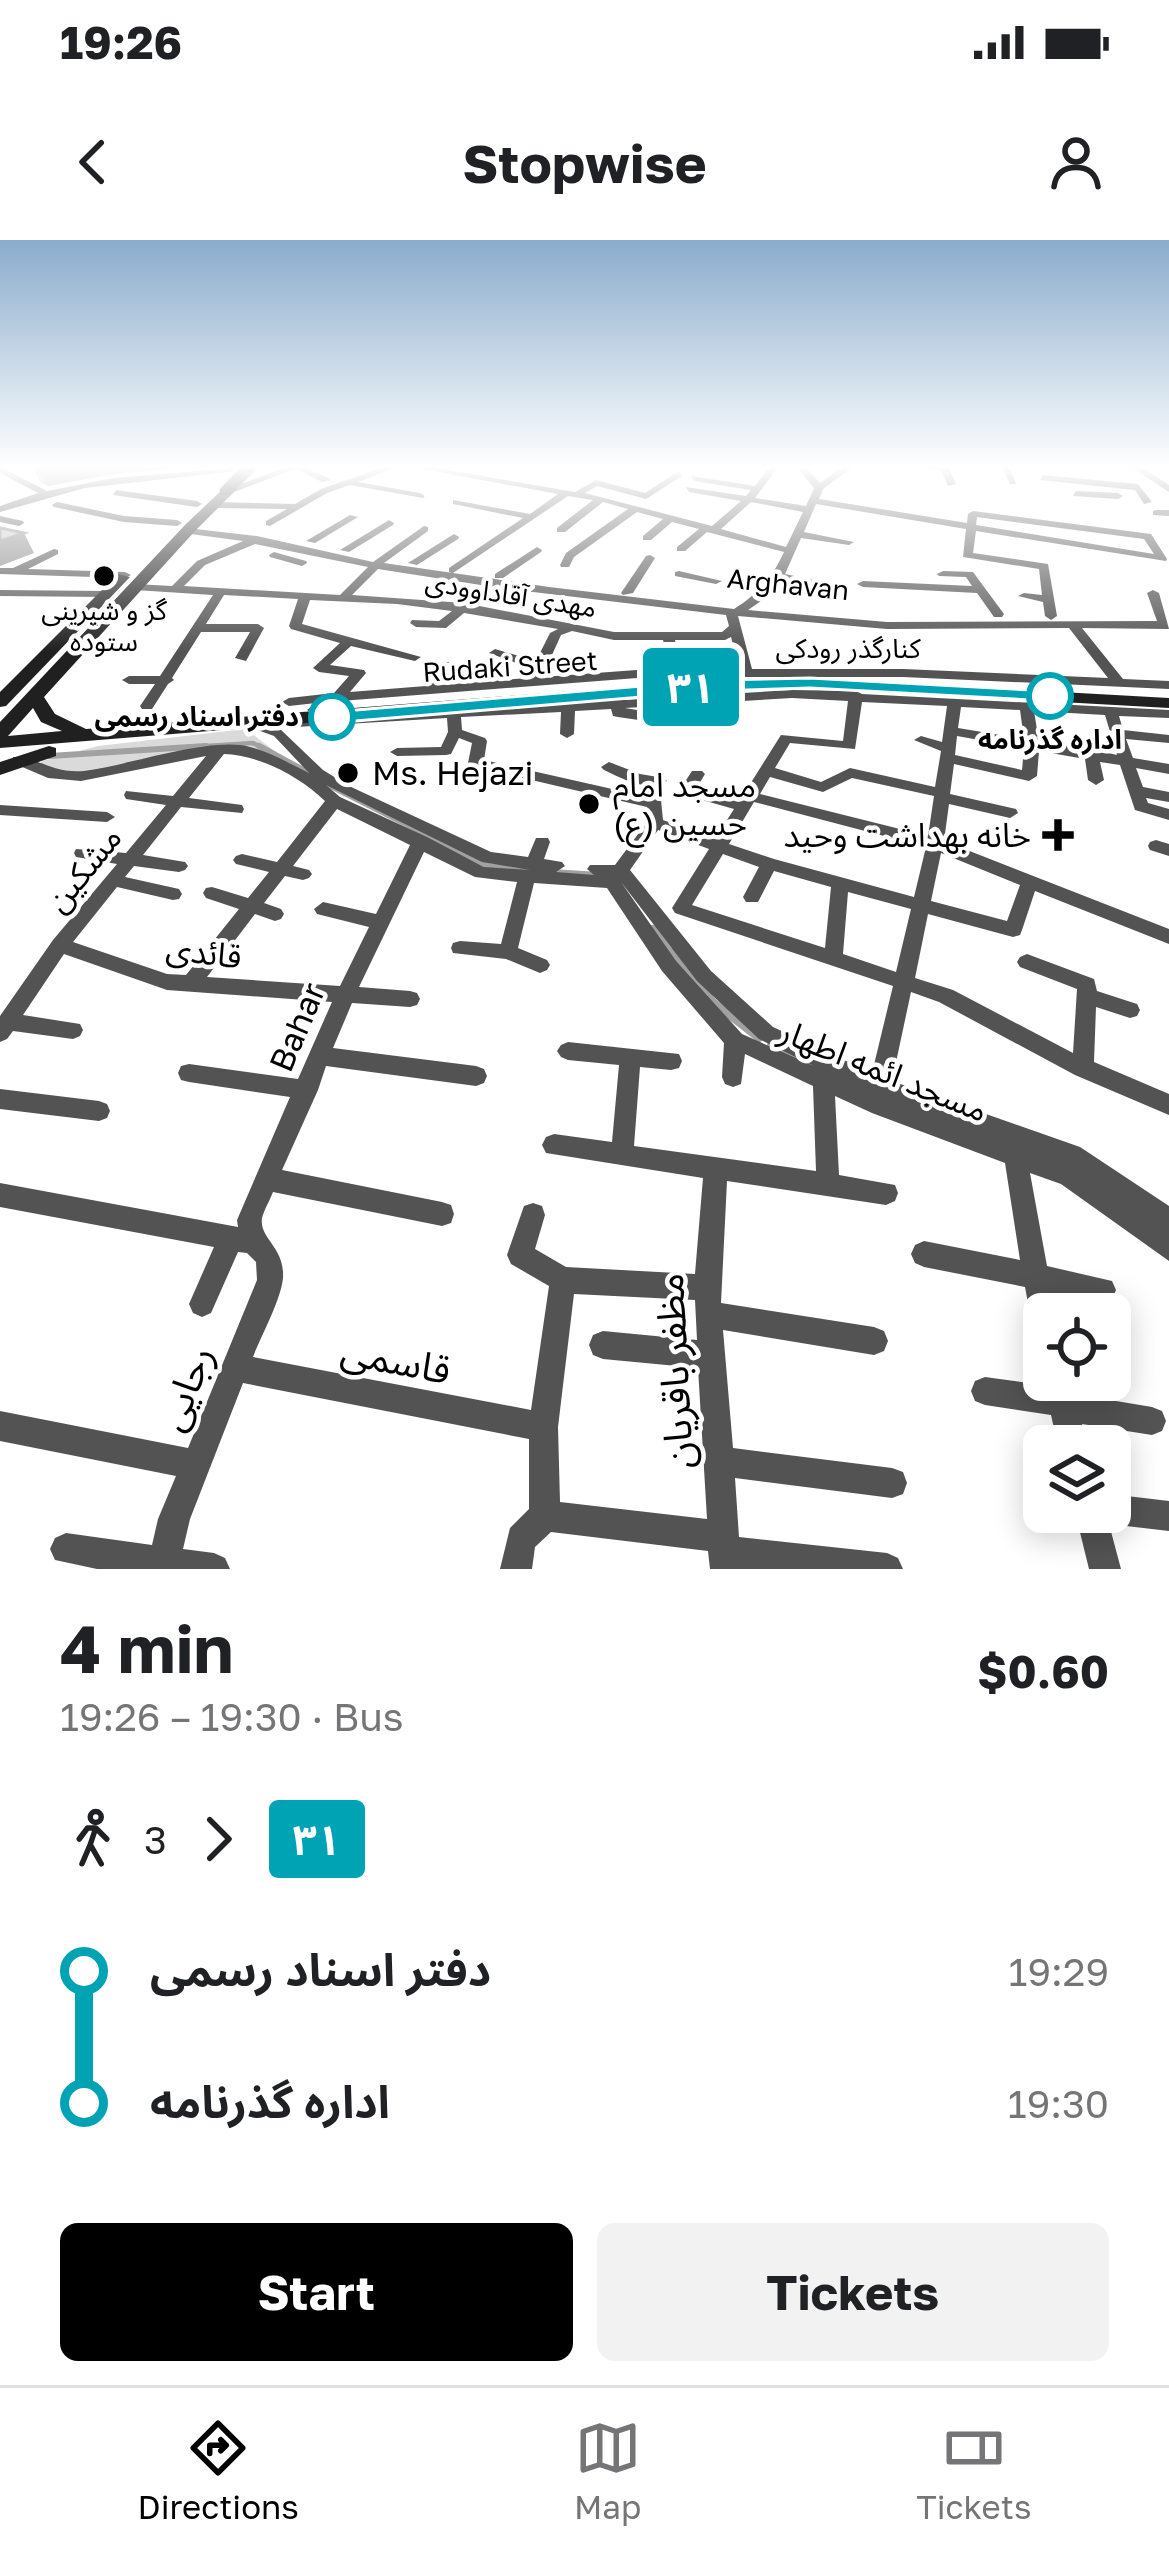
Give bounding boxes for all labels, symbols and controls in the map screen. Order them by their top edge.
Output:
text: 19:26 [60,15,182,69]
icon: back [60,129,126,195]
icon: person [1043,129,1109,195]
text: Stopwise [462,130,707,195]
street label: Arghavan [726,562,851,606]
marker: گز و شیرینی ستوده [91,563,117,589]
street label: مهدی آقاداوودی [423,565,599,623]
place label: گز و شیرینی ستوده [41,594,168,658]
street label: کنارگذر رودکی [775,632,921,665]
street label: Rudaki Street [421,644,598,688]
line badge: ۳۱ [637,648,745,726]
text: ۳۱ [667,662,715,712]
marker: اداره گذرنامه [1028,674,1072,718]
marker: دفتر اسناد رسمی [310,695,354,739]
place label: دفتر اسناد رسمی [94,700,299,733]
place label: اداره گذرنامه [978,723,1122,756]
place label: Ms. Hejazi [372,753,533,792]
marker: Ms. Hejazi [335,760,361,786]
place label: مسجد امام حسین (ع) [613,765,756,848]
marker: مسجد امام حسین (ع) [576,791,602,817]
place label: خانه بهداشت وحید [784,815,1031,855]
street label: مشکین [36,818,130,920]
marker: خانه بهداشت وحید [1042,819,1074,851]
street label: قائدی [164,928,244,976]
street label: Bahar [261,976,333,1077]
street label: مسجد ائمه اطهار [773,1010,994,1130]
street label: مظفر باقریان [645,1272,702,1470]
map controls [1023,1293,1131,1533]
button: locate [1023,1293,1131,1401]
street label: قاسمی [337,1326,455,1393]
street label: رجایی [146,1338,223,1437]
button: layers [1023,1425,1131,1533]
text: 4 min [60,1608,234,1688]
text: $0.60 [977,1644,1109,1698]
text: 19:26 – 19:30 · Bus [60,1693,403,1740]
icon: walk [60,1806,126,1872]
icon: forward [185,1806,251,1872]
text: ۳۱ [293,1814,341,1864]
text: 3 [144,1816,167,1863]
text: دفتر اسناد رسمی [150,1942,491,1996]
text: 19:29 [1009,1948,1109,1995]
text: اداره گذرنامه [150,2074,390,2128]
text: 19:30 [1008,2080,1109,2127]
button: Start [60,2223,573,2361]
button: Tickets [597,2223,1109,2361]
tab: Directions [138,2415,299,2526]
tab: Map [574,2415,641,2526]
tab: Tickets [916,2415,1031,2526]

